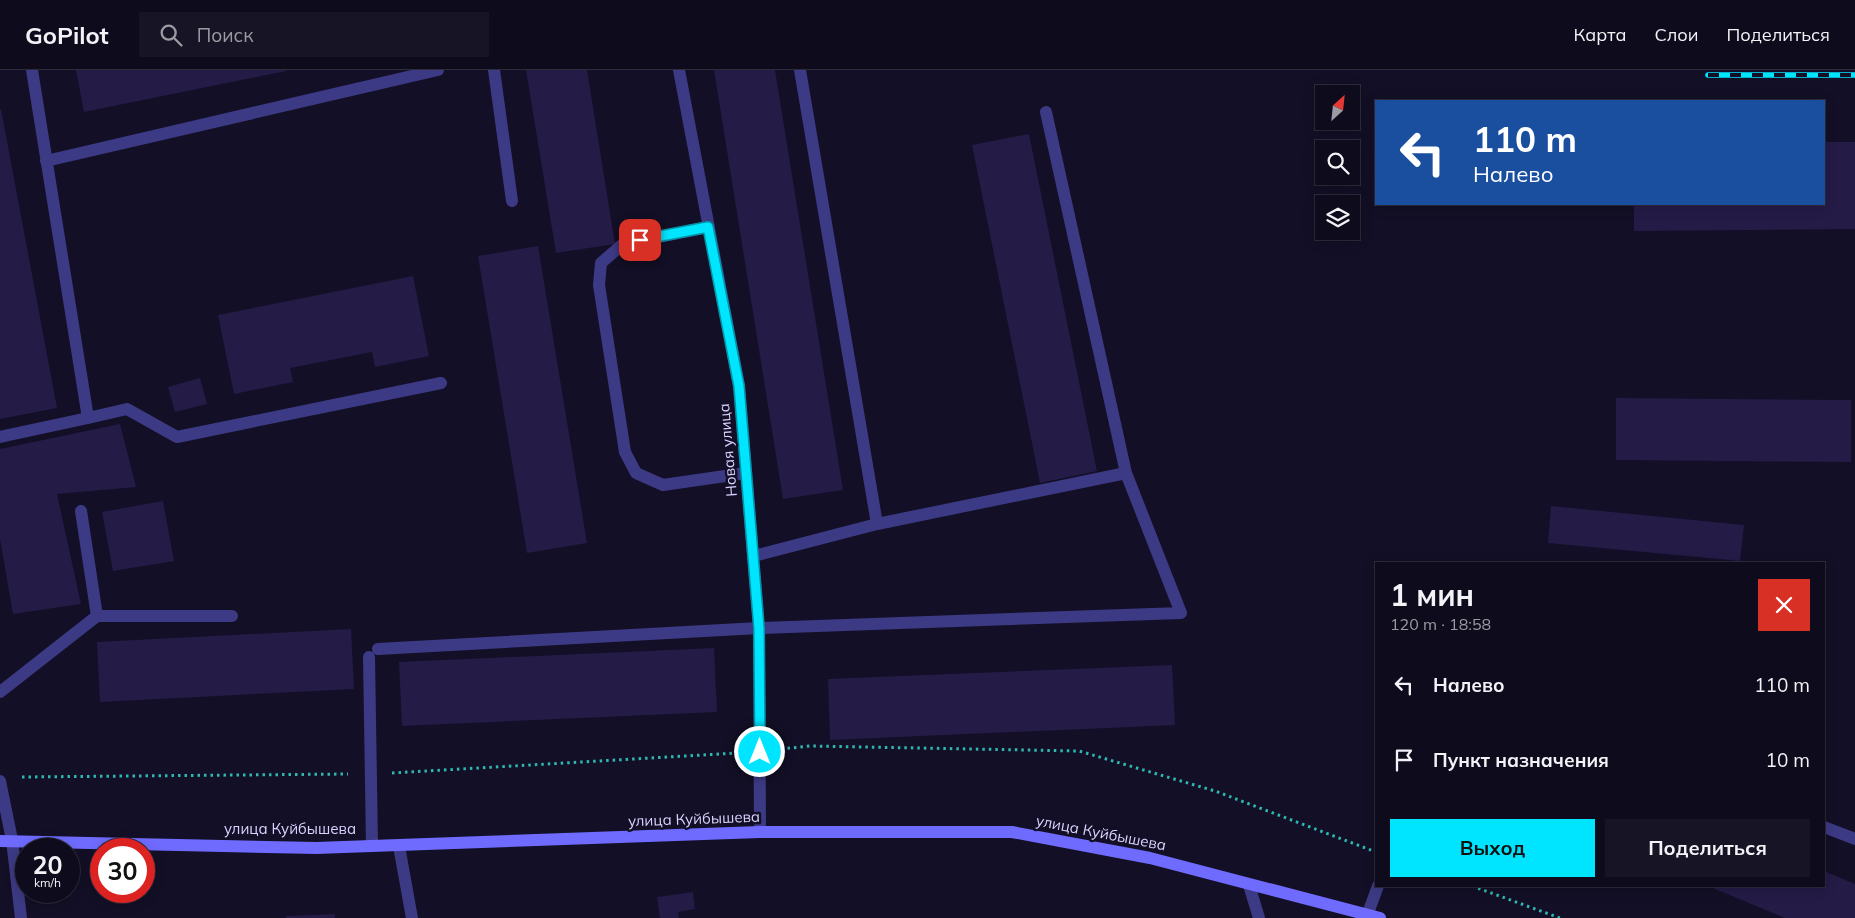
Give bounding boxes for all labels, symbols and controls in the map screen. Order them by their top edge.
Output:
search box [139,12,489,57]
text: GoPilot [25,20,109,50]
icon: search [157,21,185,49]
text: Поиск [197,23,253,47]
text: Карта [1574,23,1626,46]
text: Слои [1654,23,1699,46]
text: Поделиться [1727,23,1830,46]
north arrow [1315,85,1360,130]
map controls [1315,85,1360,240]
text: 110 m [1473,117,1577,161]
icon: left [1390,120,1455,185]
button: search [1315,140,1360,185]
text: Налево [1473,160,1553,188]
button: layers [1315,195,1360,240]
pin [619,219,661,261]
icon: arrive [626,226,654,254]
street label: Новая улица [714,403,741,497]
text: 1 мин [1390,576,1474,614]
button: close [1758,579,1810,631]
text: 120 m · 18:58 [1390,614,1491,634]
icon: left [1390,671,1418,699]
text: Налево [1433,673,1505,697]
text: 110 m [1754,673,1810,697]
position arrow [733,725,785,777]
icon: arrive [1390,746,1418,774]
text: Пункт назначения [1433,748,1609,772]
text: 10 m [1766,748,1810,772]
street label: улица Куйбышева [628,807,760,830]
street label: улица Куйбышева [1034,811,1168,854]
street label: улица Куйбышева [224,819,356,838]
button: Выход [1390,819,1595,877]
button: Поделиться [1605,819,1810,877]
speed limit sign: 30 [90,838,155,903]
text: 20 [32,849,63,880]
text: km/h [34,875,61,890]

